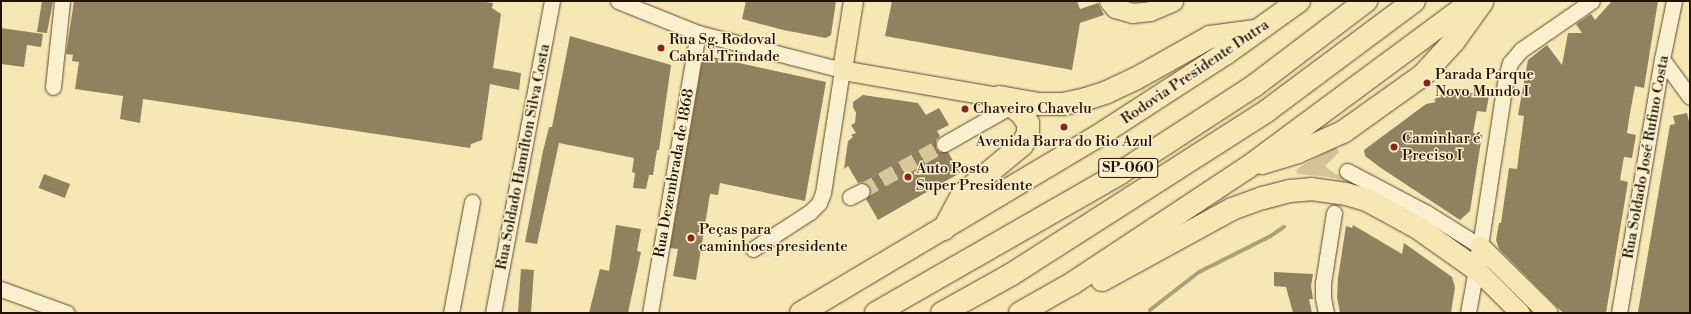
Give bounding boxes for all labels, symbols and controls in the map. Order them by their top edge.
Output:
street label: Rodovia Presidente Dutra [1118,16,1272,128]
place label: Rua Sg. Rodoval Cabral Trindade [669,30,780,65]
street label: Rua Soldado Hamílton Silva Costa [492,43,554,271]
marker: Rua Sg. Rodoval Cabral Trindade [656,43,666,53]
street label: Rua Soldado José Rufino Costa [1619,54,1673,260]
place label: Parada Parque Novo Mundo I [1435,65,1534,100]
marker: Parada Parque Novo Mundo I [1422,78,1432,88]
street label: Rua Dezembrada de 1868 [650,87,698,259]
place label: Chaveiro Chavelu [973,100,1092,118]
marker: Chaveiro Chavelu [960,104,970,114]
marker: Avenida Barra do Rio Azul [1059,122,1069,132]
place label: Caminhar é Preciso I [1402,129,1481,164]
place label: Avenida Barra do Rio Azul [976,133,1152,151]
marker: Caminhar é Preciso I [1389,142,1399,152]
road number: SP-060 [1098,156,1158,180]
place label: Auto Posto Super Presidente [916,159,1032,194]
marker: Auto Posto Super Presidente [903,172,913,182]
place label: Peças para caminhoes presidente [699,220,848,255]
marker: Peças para caminhoes presidente [686,233,696,243]

